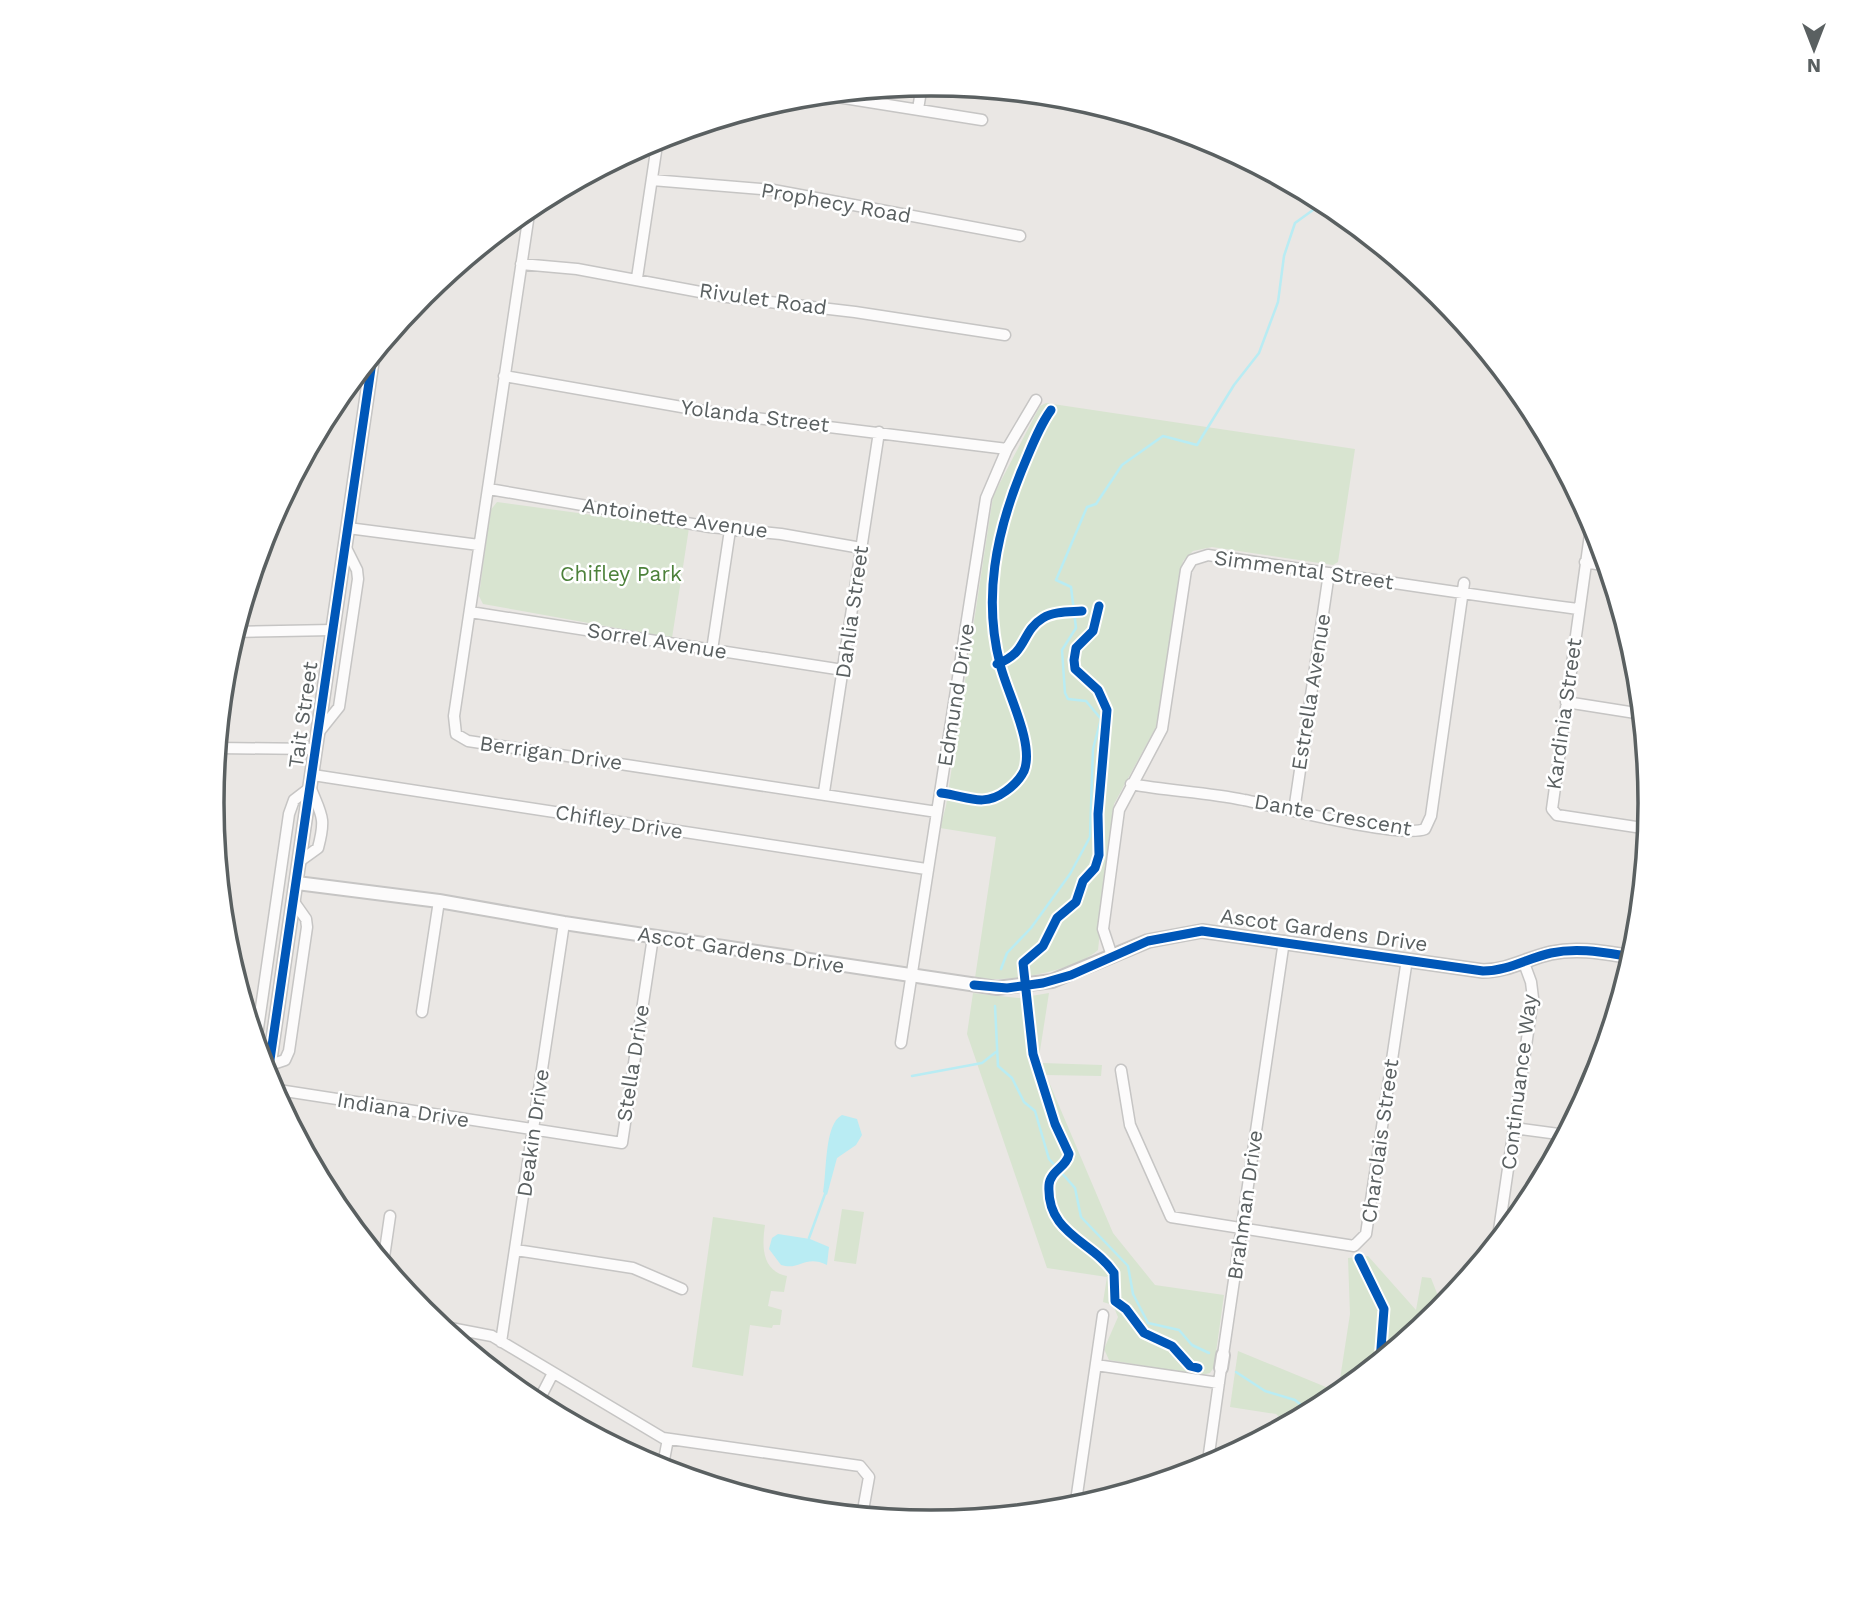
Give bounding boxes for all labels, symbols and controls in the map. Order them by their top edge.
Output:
north arrow [1779,14,1849,84]
text: N [1807,54,1821,77]
street label: Prophecy Road [759,177,913,228]
street label: Rivulet Road [698,277,829,320]
street label: Yolanda Street [679,394,831,437]
street label: Antoinette Avenue [581,492,770,543]
street label: Dahlia Street [830,544,873,680]
street label: Simmental Street [1213,545,1395,594]
park label: Chifley Park [560,561,682,586]
street label: Estrella Avenue [1286,612,1335,772]
street label: Sorrel Avenue [585,617,729,664]
street label: Edmund Drive [932,622,979,768]
street label: Kardinia Street [1540,636,1587,791]
street label: Tait Street [283,660,322,770]
street label: Berrigan Drive [478,730,624,775]
street label: Dante Crescent [1252,788,1414,841]
street label: Chifley Drive [553,799,685,844]
street label: Ascot Gardens Drive [1219,903,1429,956]
street label: Ascot Gardens Drive [636,921,846,978]
street label: Continuance Way [1495,992,1542,1171]
street label: Stella Drive [611,1003,654,1123]
street label: Charolais Street [1356,1057,1403,1225]
street label: Deakin Drive [511,1067,554,1199]
street label: Indiana Drive [335,1087,471,1132]
street label: Brahman Drive [1222,1128,1267,1282]

